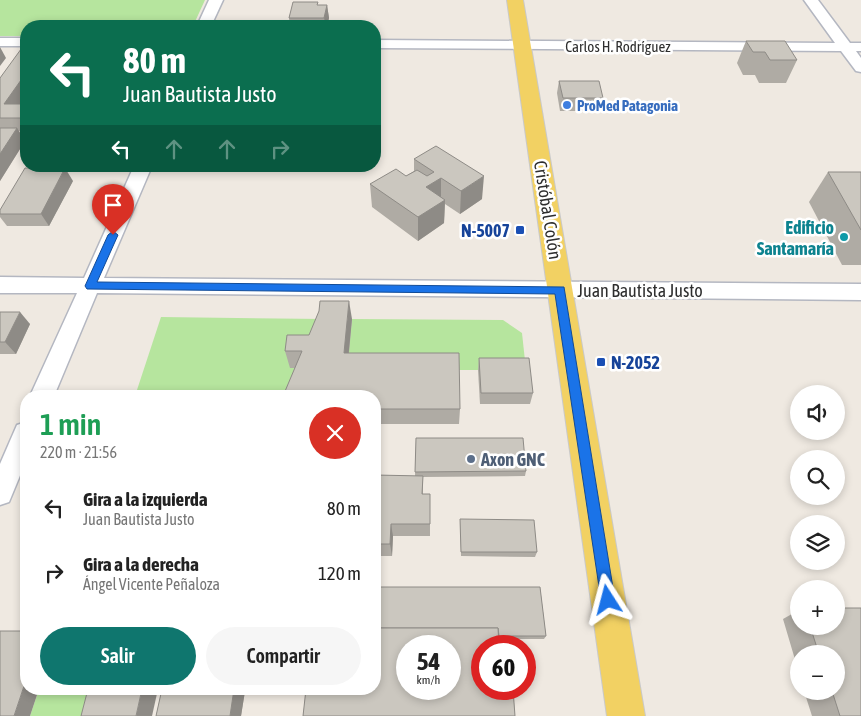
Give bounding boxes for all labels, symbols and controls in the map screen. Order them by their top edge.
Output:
street label: Carlos H. Rodríguez [565,38,671,55]
icon: left [40,40,105,105]
text: 80 m [123,40,186,80]
text: Juan Bautista Justo [123,81,277,107]
place label: ProMed Patagonia [577,97,678,114]
marker: ProMed Patagonia [561,99,573,111]
icon: left [107,135,135,163]
icon: ahead [160,135,188,163]
icon: ahead [213,135,241,163]
icon: right [266,135,294,163]
street label: Cristóbal Colón [530,159,566,261]
pin [92,184,134,235]
icon: arrive [99,191,127,219]
place label: Edificio Santamaría [757,217,834,259]
place label: N-5007 [461,220,510,241]
marker: N-5007 [514,224,526,236]
marker: Edificio Santamaría [838,231,850,243]
street label: Juan Bautista Justo [577,280,703,301]
place label: N-2052 [611,352,660,373]
marker: N-2052 [595,356,607,368]
map controls [790,385,845,700]
button: sound [790,385,845,440]
text: 1 min [40,407,101,441]
button: close [309,407,361,459]
text: 220 m · 21:56 [40,443,117,461]
place label: Axon GNC [480,449,545,470]
button: search [790,450,845,505]
marker: Axon GNC [465,453,477,465]
text: Gira a la izquierda [83,488,208,510]
icon: left [40,494,68,522]
text: 80 m [327,497,361,519]
text: Juan Bautista Justo [83,510,195,528]
button: layers [790,515,845,570]
text: Gira a la derecha [83,553,199,575]
icon: right [40,559,68,587]
text: 120 m [318,562,361,584]
position arrow [581,573,633,625]
text: Ángel Vicente Peñaloza [83,575,220,593]
button: + [790,580,845,635]
button: Salir [40,627,196,685]
button: Compartir [206,627,361,685]
speed limit sign: 60 [471,635,536,700]
button: − [790,645,845,700]
text: 54 [417,647,440,675]
text: km/h [417,673,440,687]

